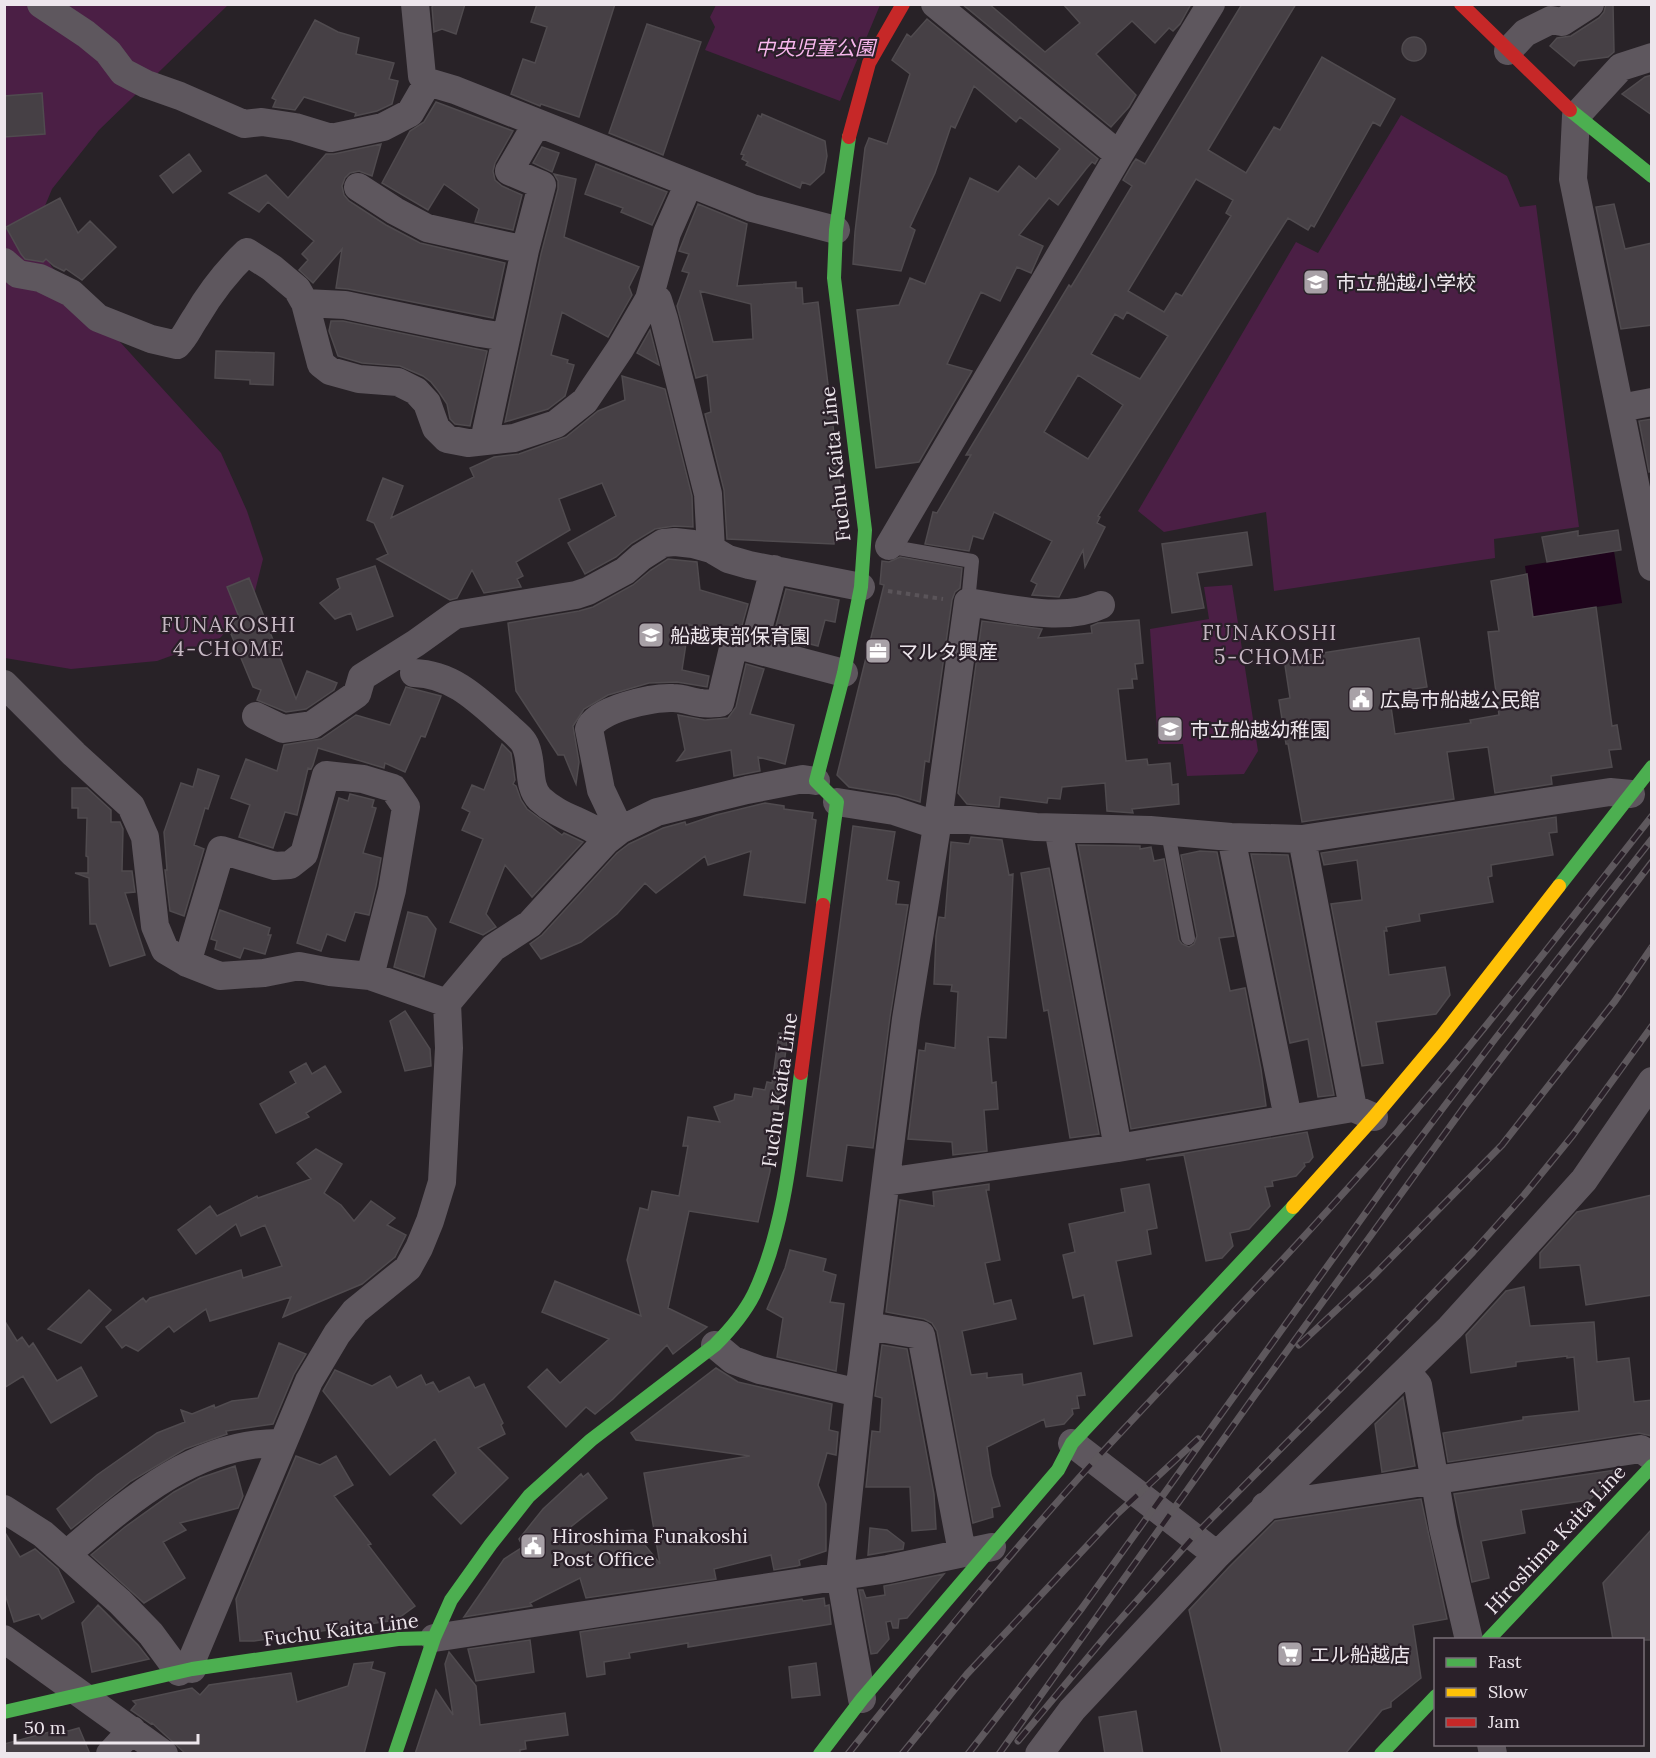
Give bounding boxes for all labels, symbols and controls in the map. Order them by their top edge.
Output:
park label: 中央児童公園 [755,35,878,60]
school or university icon: 市立船越小学校 [1301,267,1331,297]
place label: 市立船越小学校 [1336,270,1476,295]
street label: Fuchu Kaita Line [814,385,856,543]
district label: FUNAKOSHI 4-CHOME [161,611,297,662]
district label: FUNAKOSHI 5-CHOME [1202,619,1338,670]
school or university icon: 船越東部保育園 [636,620,666,650]
place label: 船越東部保育園 [670,623,810,648]
office icon: マルタ興産 [863,636,893,666]
place label: マルタ興産 [898,639,998,664]
public building icon: 広島市船越公民館 [1346,684,1376,714]
place label: 広島市船越公民館 [1380,687,1540,712]
school or university icon: 市立船越幼稚園 [1155,714,1185,744]
place label: 市立船越幼稚園 [1190,717,1330,742]
street label: Fuchu Kaita Line [756,1011,802,1169]
street label: Hiroshima Kaita Line [1479,1459,1631,1619]
place label: Hiroshima Funakoshi Post Office [552,1523,748,1571]
public building icon: Hiroshima Funakoshi Post Office [518,1531,548,1561]
street label: Fuchu Kaita Line [262,1607,420,1651]
legend [1434,1638,1644,1746]
supermarket icon: エル船越店 [1275,1639,1305,1669]
place label: エル船越店 [1310,1642,1410,1667]
text: Fast [1488,1650,1522,1673]
text: Slow [1488,1680,1528,1703]
scale bar [15,1707,198,1745]
text: Jam [1487,1710,1520,1733]
text: 50 m [24,1716,66,1739]

